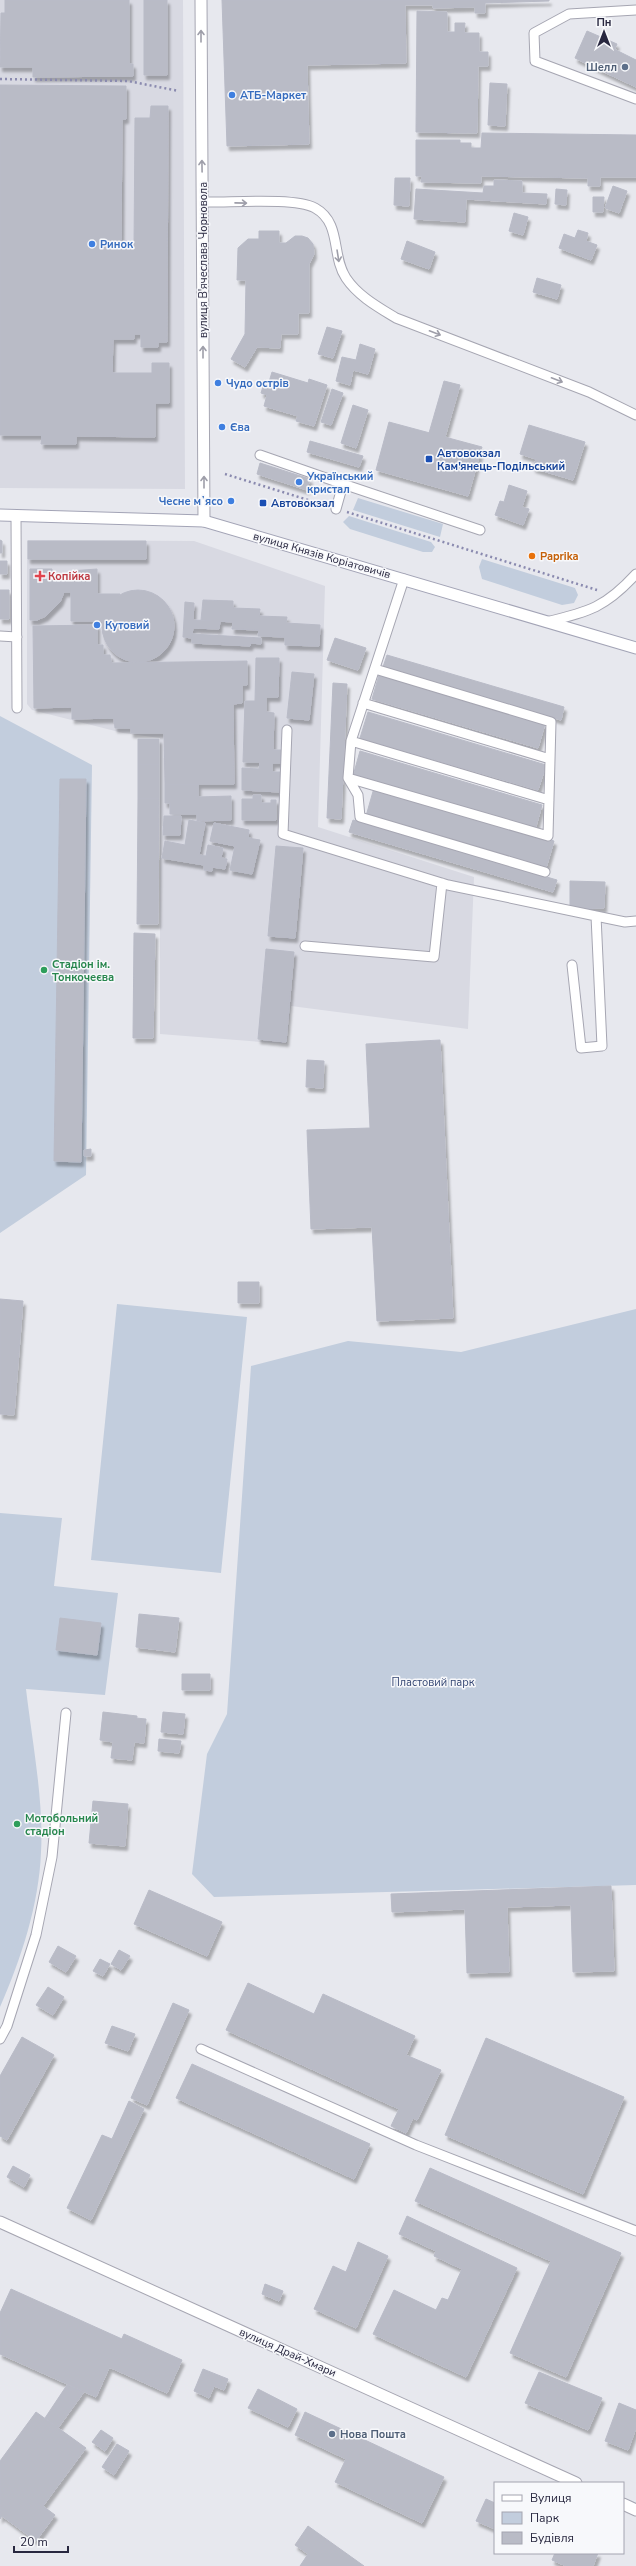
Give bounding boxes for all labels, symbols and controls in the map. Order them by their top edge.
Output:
north arrow [584,12,624,52]
text: Пн [596,15,612,30]
one-way arrow [197,30,205,43]
place label: Шелл [586,60,617,75]
marker: Шелл [620,62,630,72]
place label: АТБ-Маркет [240,88,307,103]
marker: АТБ-Маркет [227,90,237,100]
one-way arrow [198,160,206,173]
street label: вулиця В'ячеслава Чорновола [196,182,211,338]
one-way arrow [234,199,247,206]
place label: Ринок [100,237,134,252]
marker: Ринок [87,239,97,249]
one-way arrow [334,249,342,262]
one-way arrow [429,329,441,337]
one-way arrow [199,346,207,359]
place label: Чудо острів [226,376,289,391]
one-way arrow [550,376,562,384]
marker: Чудо острів [213,378,223,388]
place label: Єва [230,420,250,435]
marker: Єва [217,422,227,432]
place label: Автовокзал Кам'янець-Подільський [437,446,565,474]
marker: Автовокзал Кам'янець-Подільський [424,454,434,464]
place label: Український кристал [306,469,373,497]
one-way arrow [200,476,208,489]
marker: Український кристал [294,477,304,487]
place label: Чесне мʼясо [159,494,223,509]
marker: Чесне мʼясо [226,496,236,506]
place label: Автовокзал [271,496,335,511]
marker: Автовокзал [258,498,268,508]
street label: вулиця Князів Коріатовичів [251,529,392,582]
place label: Paprika [540,549,579,564]
marker: Paprika [527,551,537,561]
place label: Копійка [48,569,90,584]
marker: Копійка [35,571,45,581]
place label: Кутовий [105,618,149,633]
marker: Кутовий [92,620,102,630]
place label: Стадіон ім. Тонкочеєва [52,957,114,985]
marker: Стадіон ім. Тонкочеєва [39,965,49,975]
park label: Пластовий парк [391,1675,475,1690]
place label: Мотобольний стадіон [25,1811,98,1839]
marker: Мотобольний стадіон [12,1819,22,1829]
street label: вулиця Драй-Хмари [237,2324,339,2381]
place label: Нова Пошта [340,2427,406,2442]
marker: Нова Пошта [327,2429,337,2439]
legend [494,2482,624,2554]
text: Вулиця [530,2490,572,2506]
text: Парк [530,2510,560,2526]
scale bar [14,2528,68,2554]
text: Будівля [530,2530,574,2546]
text: 20 m [20,2534,48,2550]

